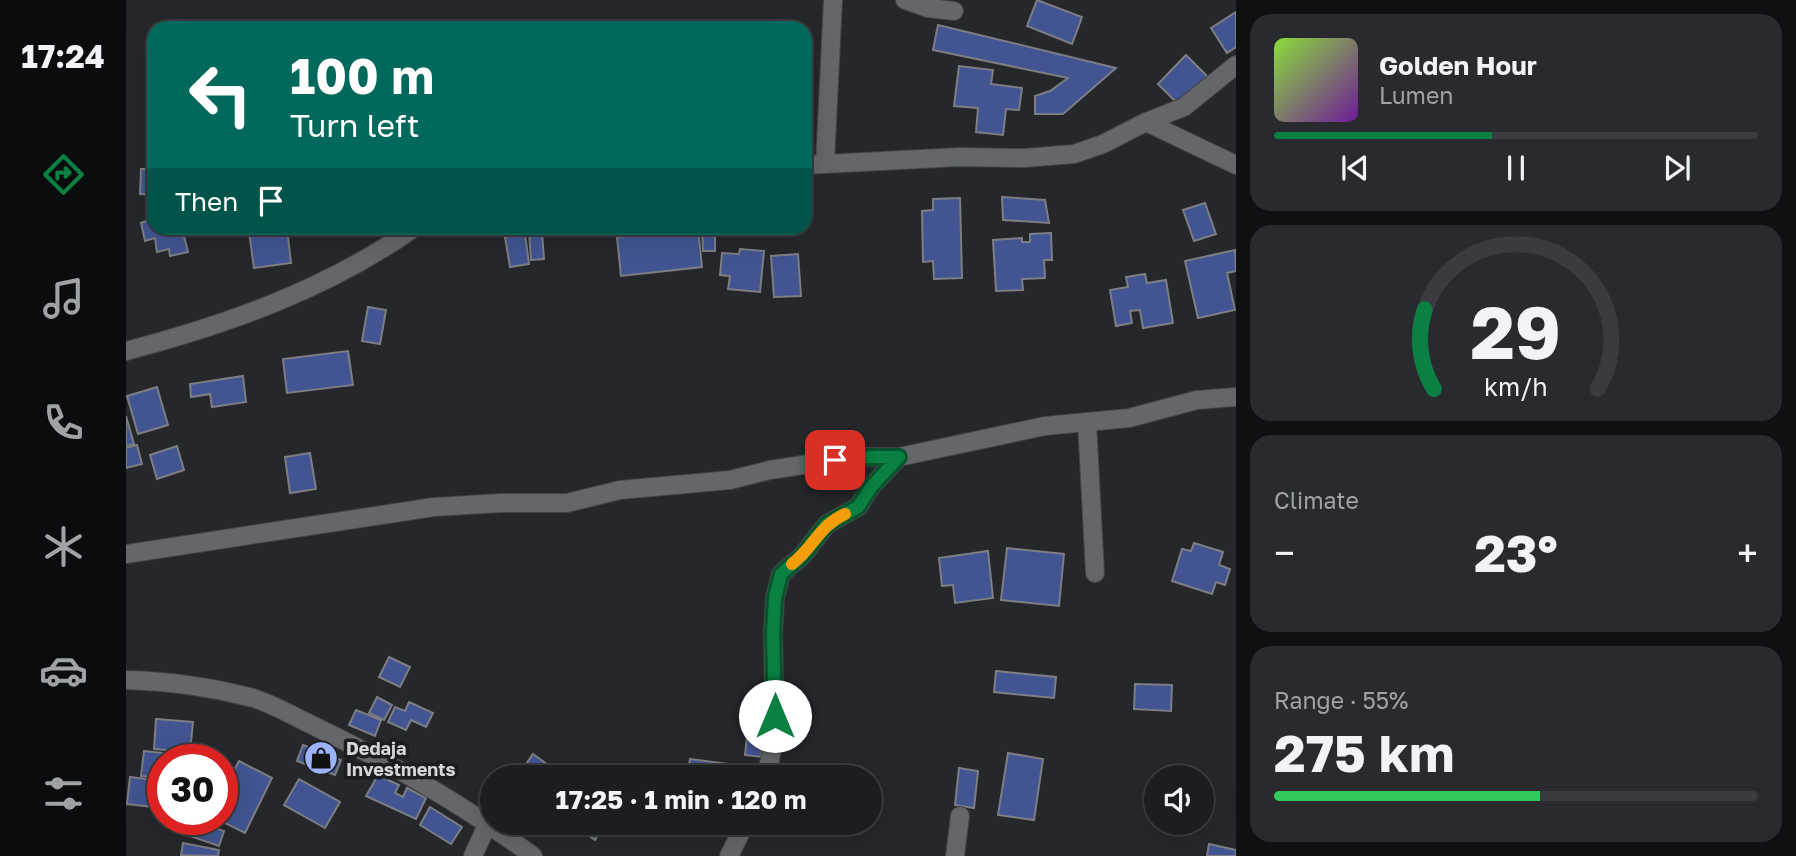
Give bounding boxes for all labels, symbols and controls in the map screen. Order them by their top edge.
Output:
text: 17:24 [21,37,105,75]
text: 100 m [290,46,434,105]
icon: left [175,49,266,140]
text: Golden Hour [1379,50,1537,81]
text: Lumen [1379,81,1453,109]
text: Turn left [290,106,419,144]
icon: previous [1336,149,1374,187]
icon: pause [1497,149,1535,187]
icon: next [1658,149,1696,187]
icon: directions [39,150,88,199]
icon: arrive [252,182,290,220]
text: Then [175,186,238,217]
icon: music [39,274,88,323]
text: 29 [1471,288,1561,375]
text: km/h [1484,371,1548,402]
icon: phone [39,398,88,447]
pin [805,430,865,490]
icon: arrive [816,441,854,479]
text: Climate [1274,486,1359,514]
text: 23° [1474,521,1558,583]
icon: climate [39,522,88,571]
text: − [1274,530,1295,575]
text: + [1737,530,1758,575]
icon: car [39,646,88,695]
position arrow [738,679,812,753]
text: Range · 55% [1274,686,1408,714]
text: 275 km [1274,721,1454,783]
place label: Dedaja Investments [346,737,456,780]
shop icon: Dedaja Investments [302,739,340,777]
speed limit sign: 30 [147,744,238,835]
map controls [1144,765,1214,835]
button: sound [1144,765,1214,835]
icon: filters [39,769,88,818]
text: 17:25 · 1 min · 120 m [555,784,807,815]

